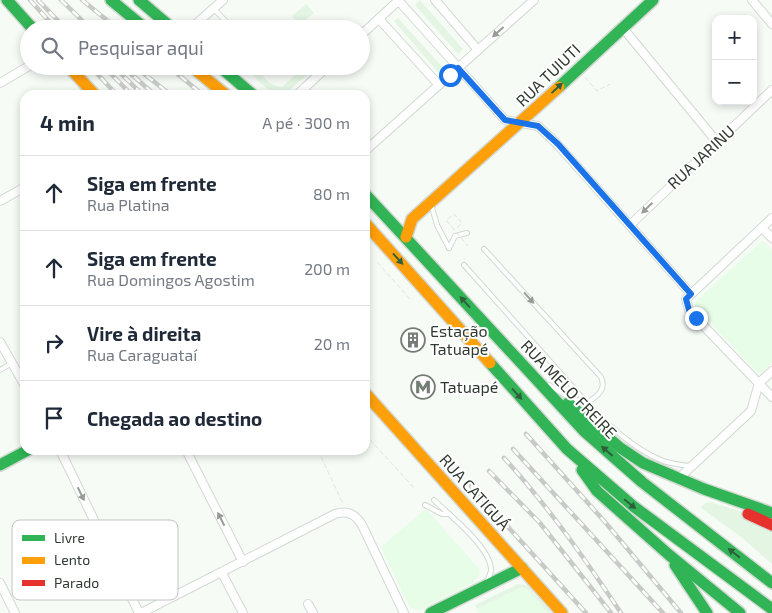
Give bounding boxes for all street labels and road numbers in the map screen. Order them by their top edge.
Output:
street label: RUA TUIUTI [512,39,584,110]
street label: RUA JARINU [663,121,738,192]
street label: RUA MELO FREIRE [518,336,621,442]
street label: RUA CATIGUÁ [436,450,515,534]

